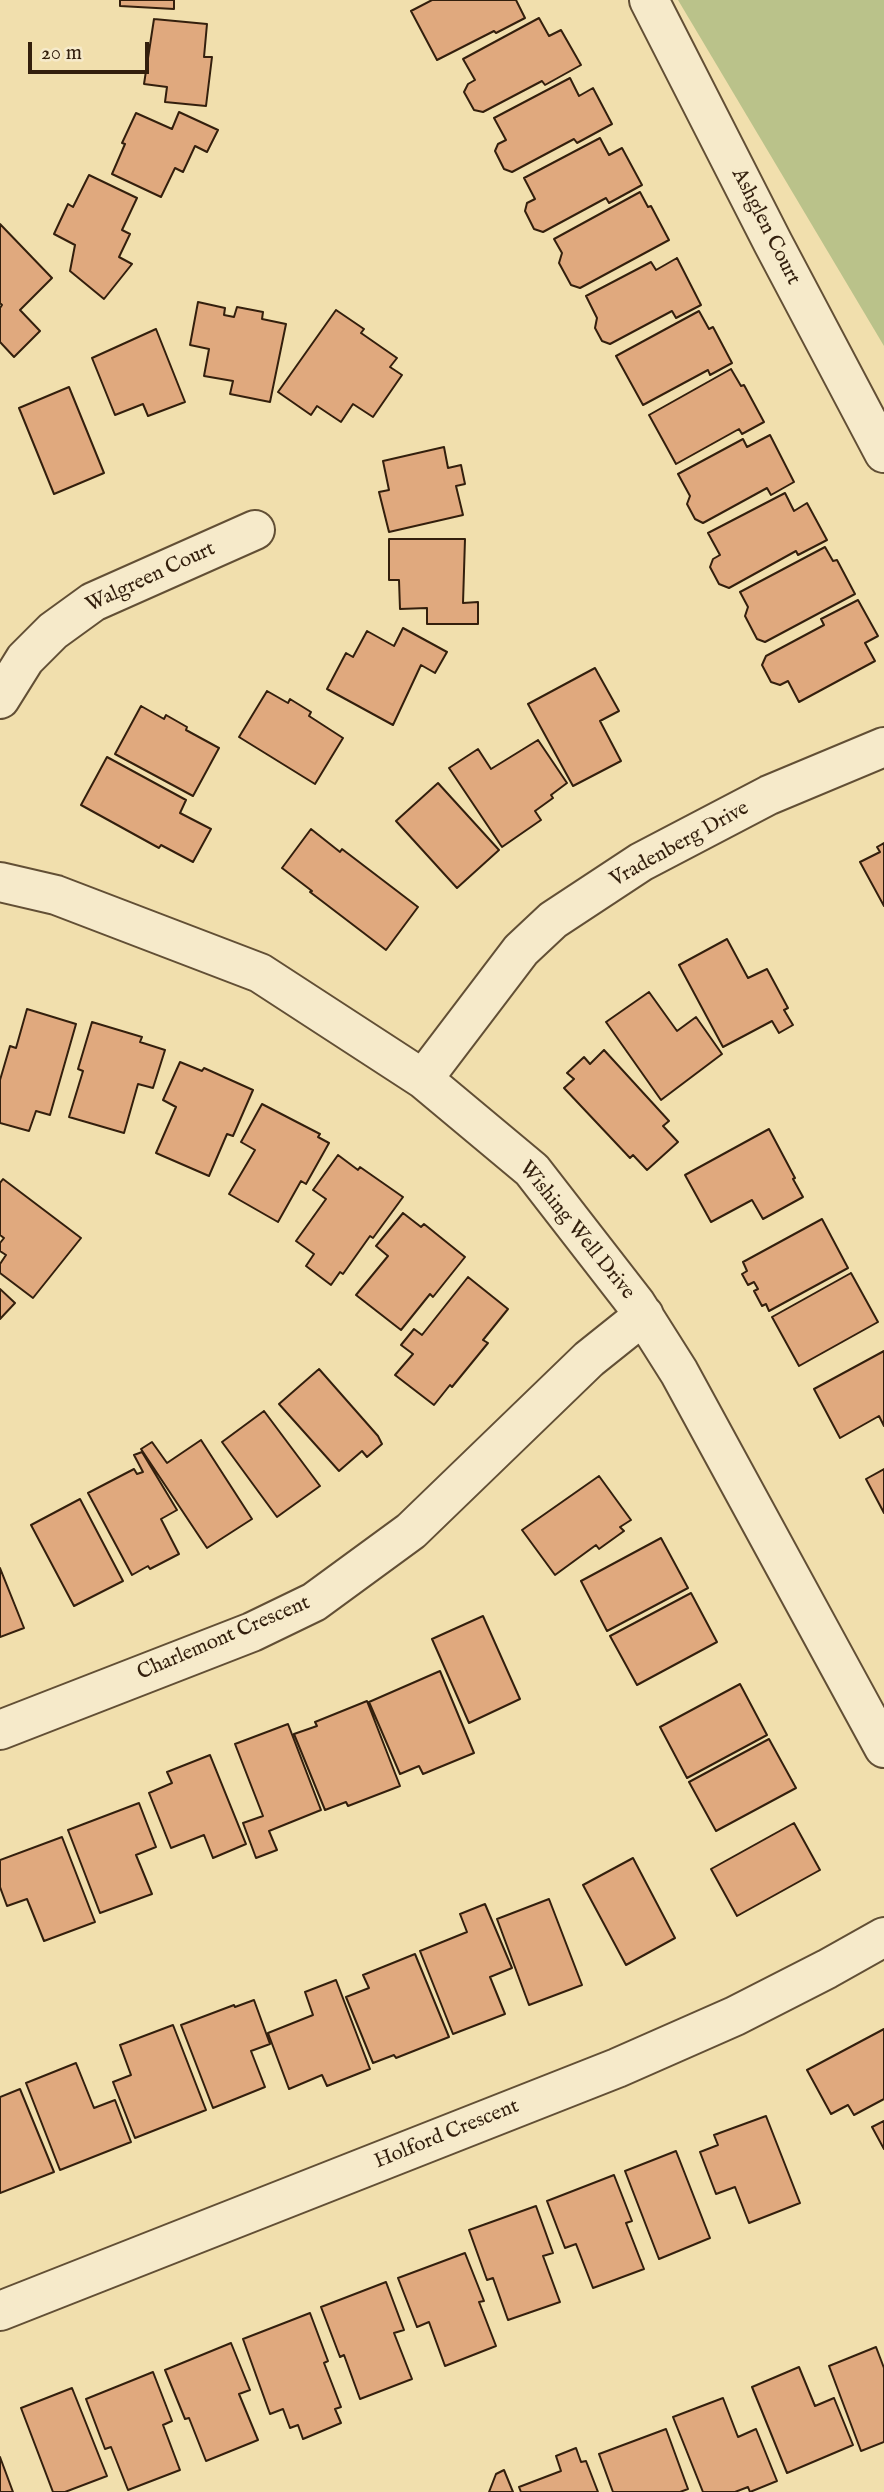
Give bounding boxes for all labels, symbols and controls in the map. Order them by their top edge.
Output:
scale bar [32,28,152,72]
text: 20 m [41,40,82,67]
street label: Ashglen Court [725,165,805,289]
street label: Walgreen Court [82,537,220,619]
street label: Vradenberg Drive [606,796,754,894]
street label: Wishing Well Drive [513,1157,639,1305]
street label: Charlemont Crescent [134,1591,314,1687]
street label: Holford Crescent [371,2095,523,2175]

